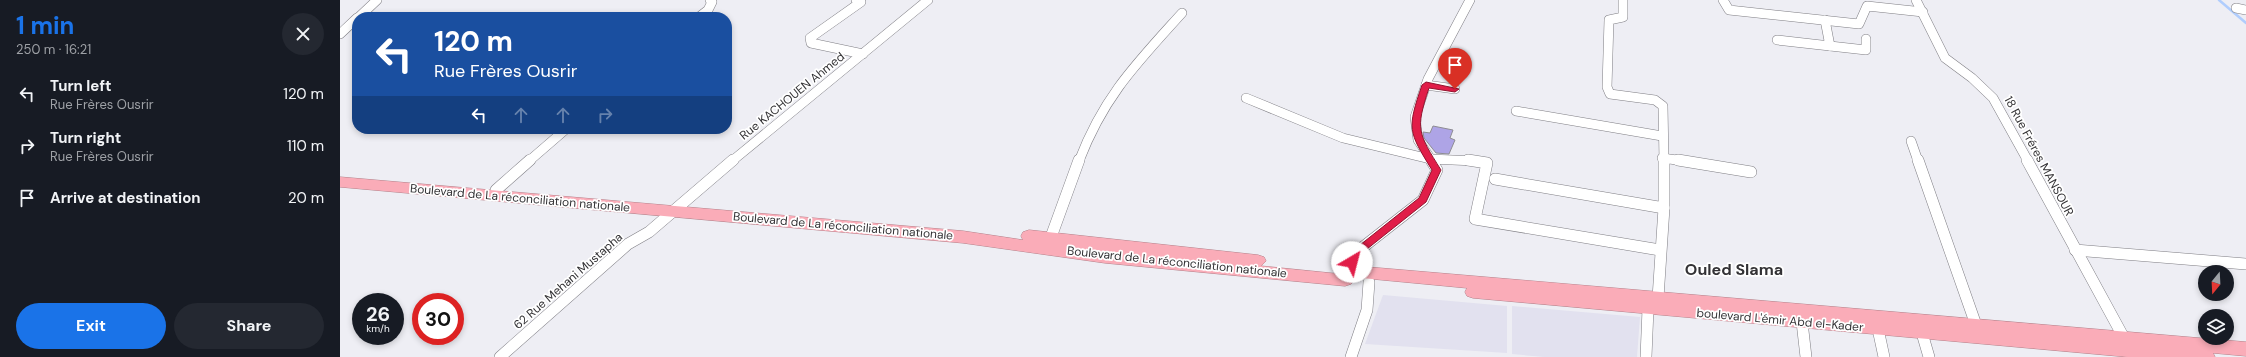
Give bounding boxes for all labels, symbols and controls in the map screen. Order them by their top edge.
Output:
text: 1 min [16,10,74,41]
button: close [282,13,324,55]
text: 120 m [434,23,513,60]
icon: left [368,28,420,80]
text: 250 m · 16:21 [16,41,91,58]
pin [1438,48,1472,89]
street label: Rue KACHOUEN Ahmed [736,49,848,143]
icon: arrive [1444,54,1466,76]
text: Rue Frères Ousrir [434,59,577,83]
text: Turn left [50,76,111,96]
icon: left [16,83,38,105]
text: 120 m [283,84,324,104]
street label: 18 Rue Fréres MANSOUR [2001,93,2077,219]
text: Rue Frères Ousrir [50,96,154,113]
icon: left [468,104,490,126]
icon: ahead [510,104,532,126]
icon: ahead [552,104,574,126]
icon: right [594,104,616,126]
text: Turn right [50,128,121,148]
icon: right [16,135,38,157]
text: 110 m [287,136,324,156]
text: Rue Frères Ousrir [50,148,154,165]
street label: Boulevard de La réconciliation nationale [409,180,631,216]
icon: arrive [16,187,38,209]
text: Arrive at destination [50,188,201,208]
text: 20 m [288,188,324,208]
street label: Boulevard de La réconciliation nationale [732,208,954,244]
street label: 62 Rue Mehani Mustapha [510,229,626,333]
position arrow [1331,241,1373,283]
street label: Boulevard de La réconciliation nationale [1066,243,1288,282]
district label: Ouled Slama [1685,259,1783,280]
north arrow [2198,265,2234,301]
map controls [2198,265,2234,345]
speed limit sign: 30 [412,293,464,345]
text: 26 [366,301,390,327]
button: Exit [16,303,166,349]
button: Share [174,303,324,349]
street label: boulevard L'émir Abd el-Kader [1696,305,1865,335]
button: layers [2198,309,2234,345]
text: km/h [366,322,390,335]

